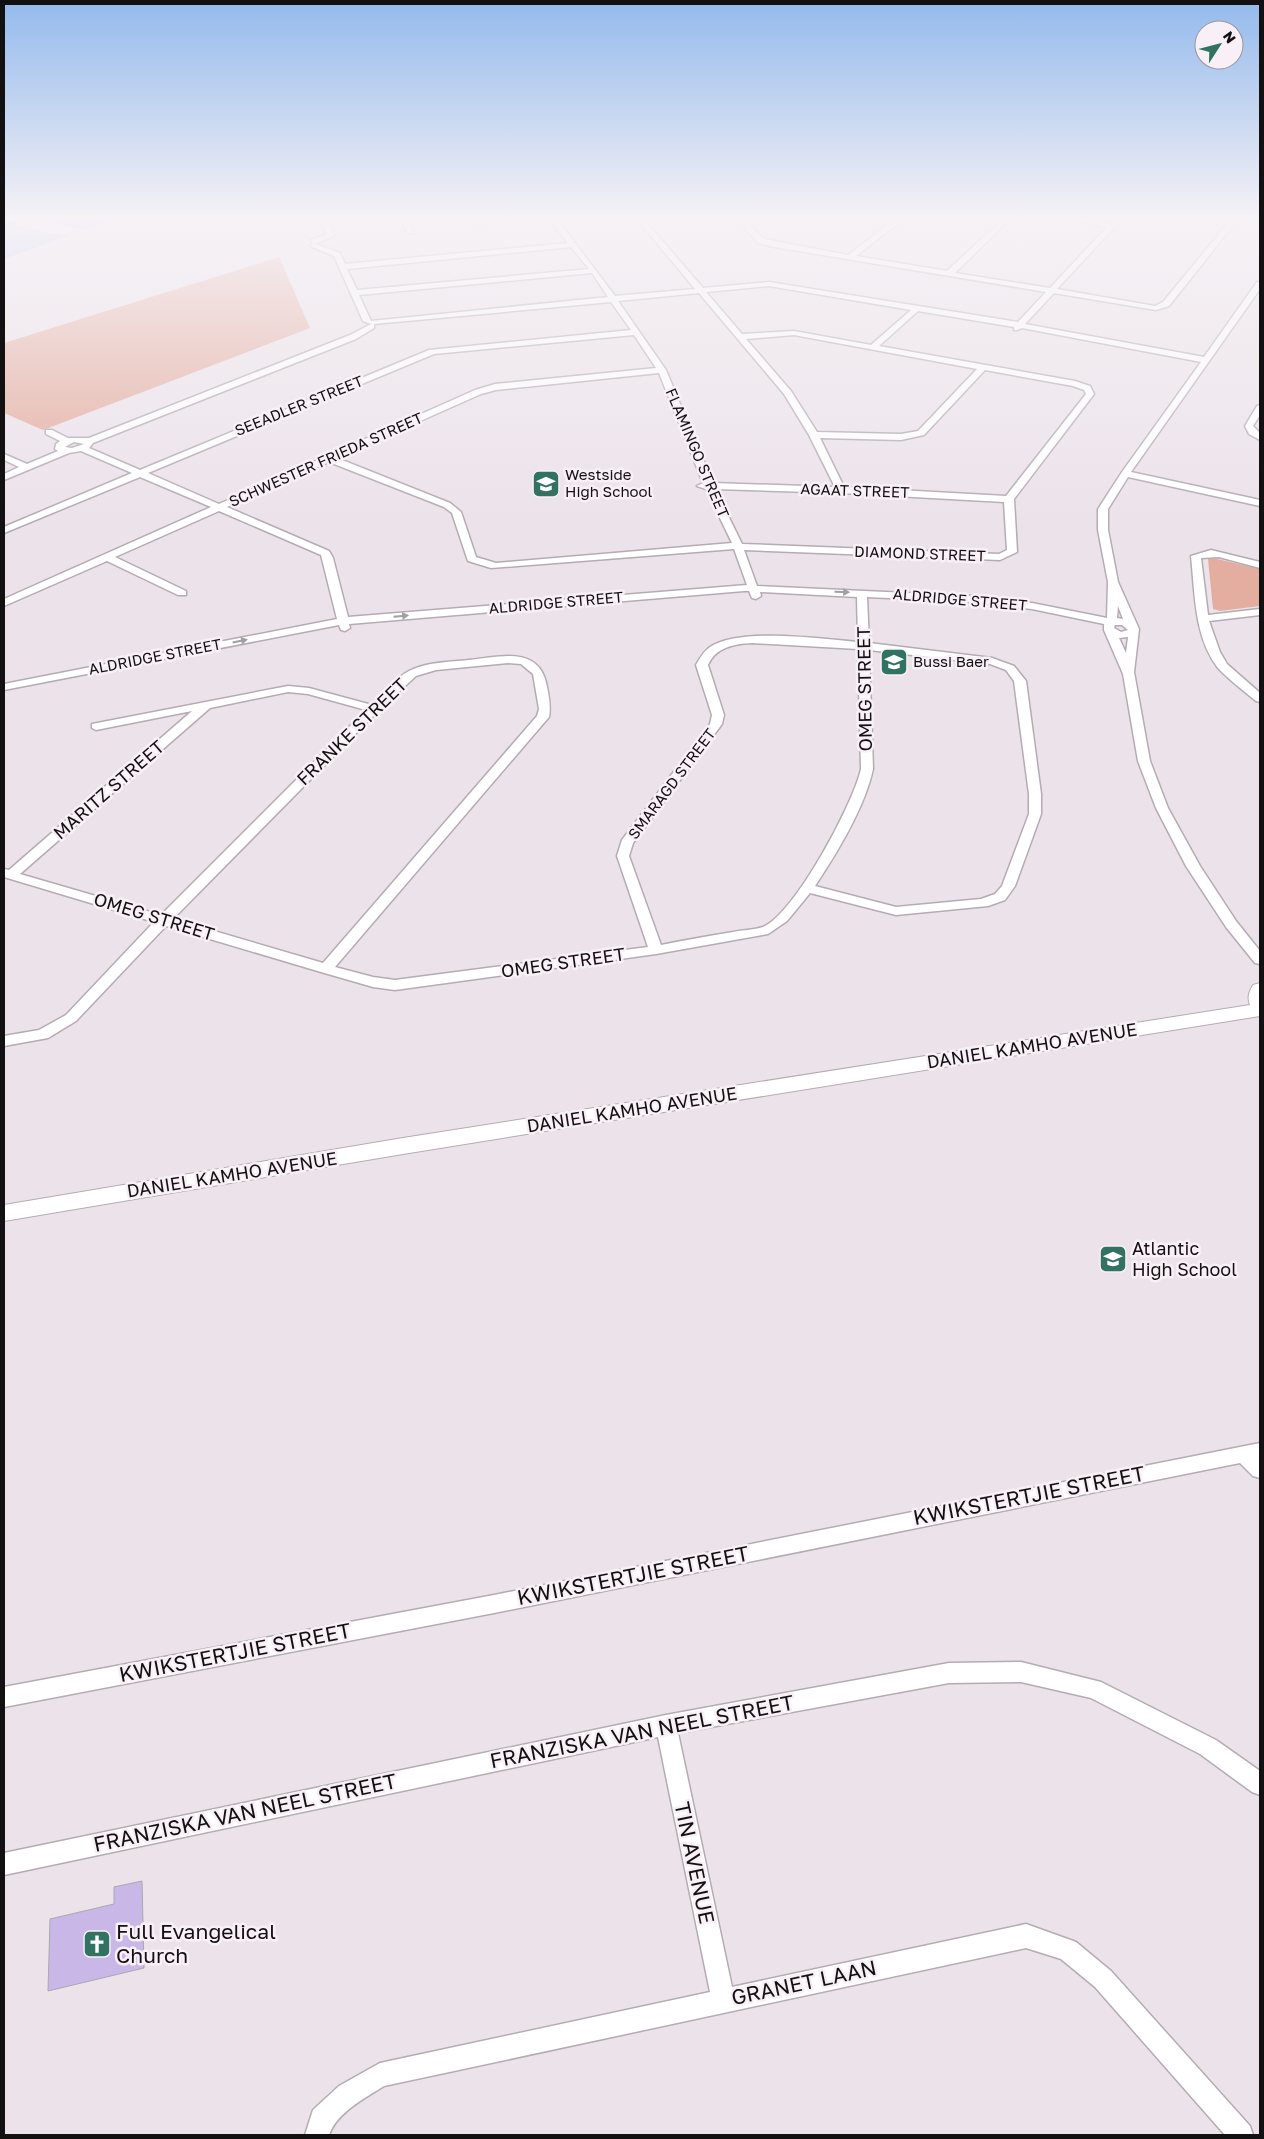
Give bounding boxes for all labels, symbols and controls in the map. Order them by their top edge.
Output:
north arrow [1194,20,1244,70]
text: N [1220,28,1240,46]
street label: SEEADLER STREET [232,371,365,439]
street label: FLAMINGO STREET [662,385,733,520]
street label: SCHWESTER FRIEDA STREET [226,408,425,510]
place label: Westside High School [565,465,653,500]
school or university icon: Westside High School [531,469,561,499]
street label: AGAAT STREET [800,479,910,501]
street label: DIAMOND STREET [854,542,986,564]
street label: ALDRIDGE STREET [892,584,1028,614]
street label: ALDRIDGE STREET [488,587,624,617]
one-way arrow [834,588,850,596]
one-way arrow [393,612,409,620]
street label: OMEG STREET [852,626,876,752]
street label: ALDRIDGE STREET [87,634,223,678]
one-way arrow [233,636,249,644]
school or university icon: Bussi Baer [879,647,909,677]
place label: Bussi Baer [913,652,989,670]
street label: FRANKE STREET [292,673,411,789]
street label: SMARAGD STREET [624,724,719,842]
street label: MARITZ STREET [48,735,168,843]
street label: OMEG STREET [91,887,217,945]
street label: OMEG STREET [499,942,626,982]
street label: DANIEL KAMHO AVENUE [925,1018,1138,1072]
street label: DANIEL KAMHO AVENUE [525,1082,738,1136]
street label: DANIEL KAMHO AVENUE [125,1147,338,1201]
place label: Atlantic High School [1132,1237,1237,1280]
school or university icon: Atlantic High School [1098,1244,1128,1274]
street label: KWIKSTERTJIE STREET [911,1460,1147,1530]
street label: KWIKSTERTJIE STREET [515,1540,751,1610]
street label: KWIKSTERTJIE STREET [117,1617,353,1687]
street label: FRANZISKA VAN NEEL STREET [488,1689,796,1773]
street label: FRANZISKA VAN NEEL STREET [91,1767,399,1857]
street label: TIN AVENUE [669,1799,721,1926]
place label: Full Evangelical Church [116,1918,276,1968]
church icon: Full Evangelical Church [82,1929,112,1959]
street label: GRANET LAAN [729,1954,879,2010]

